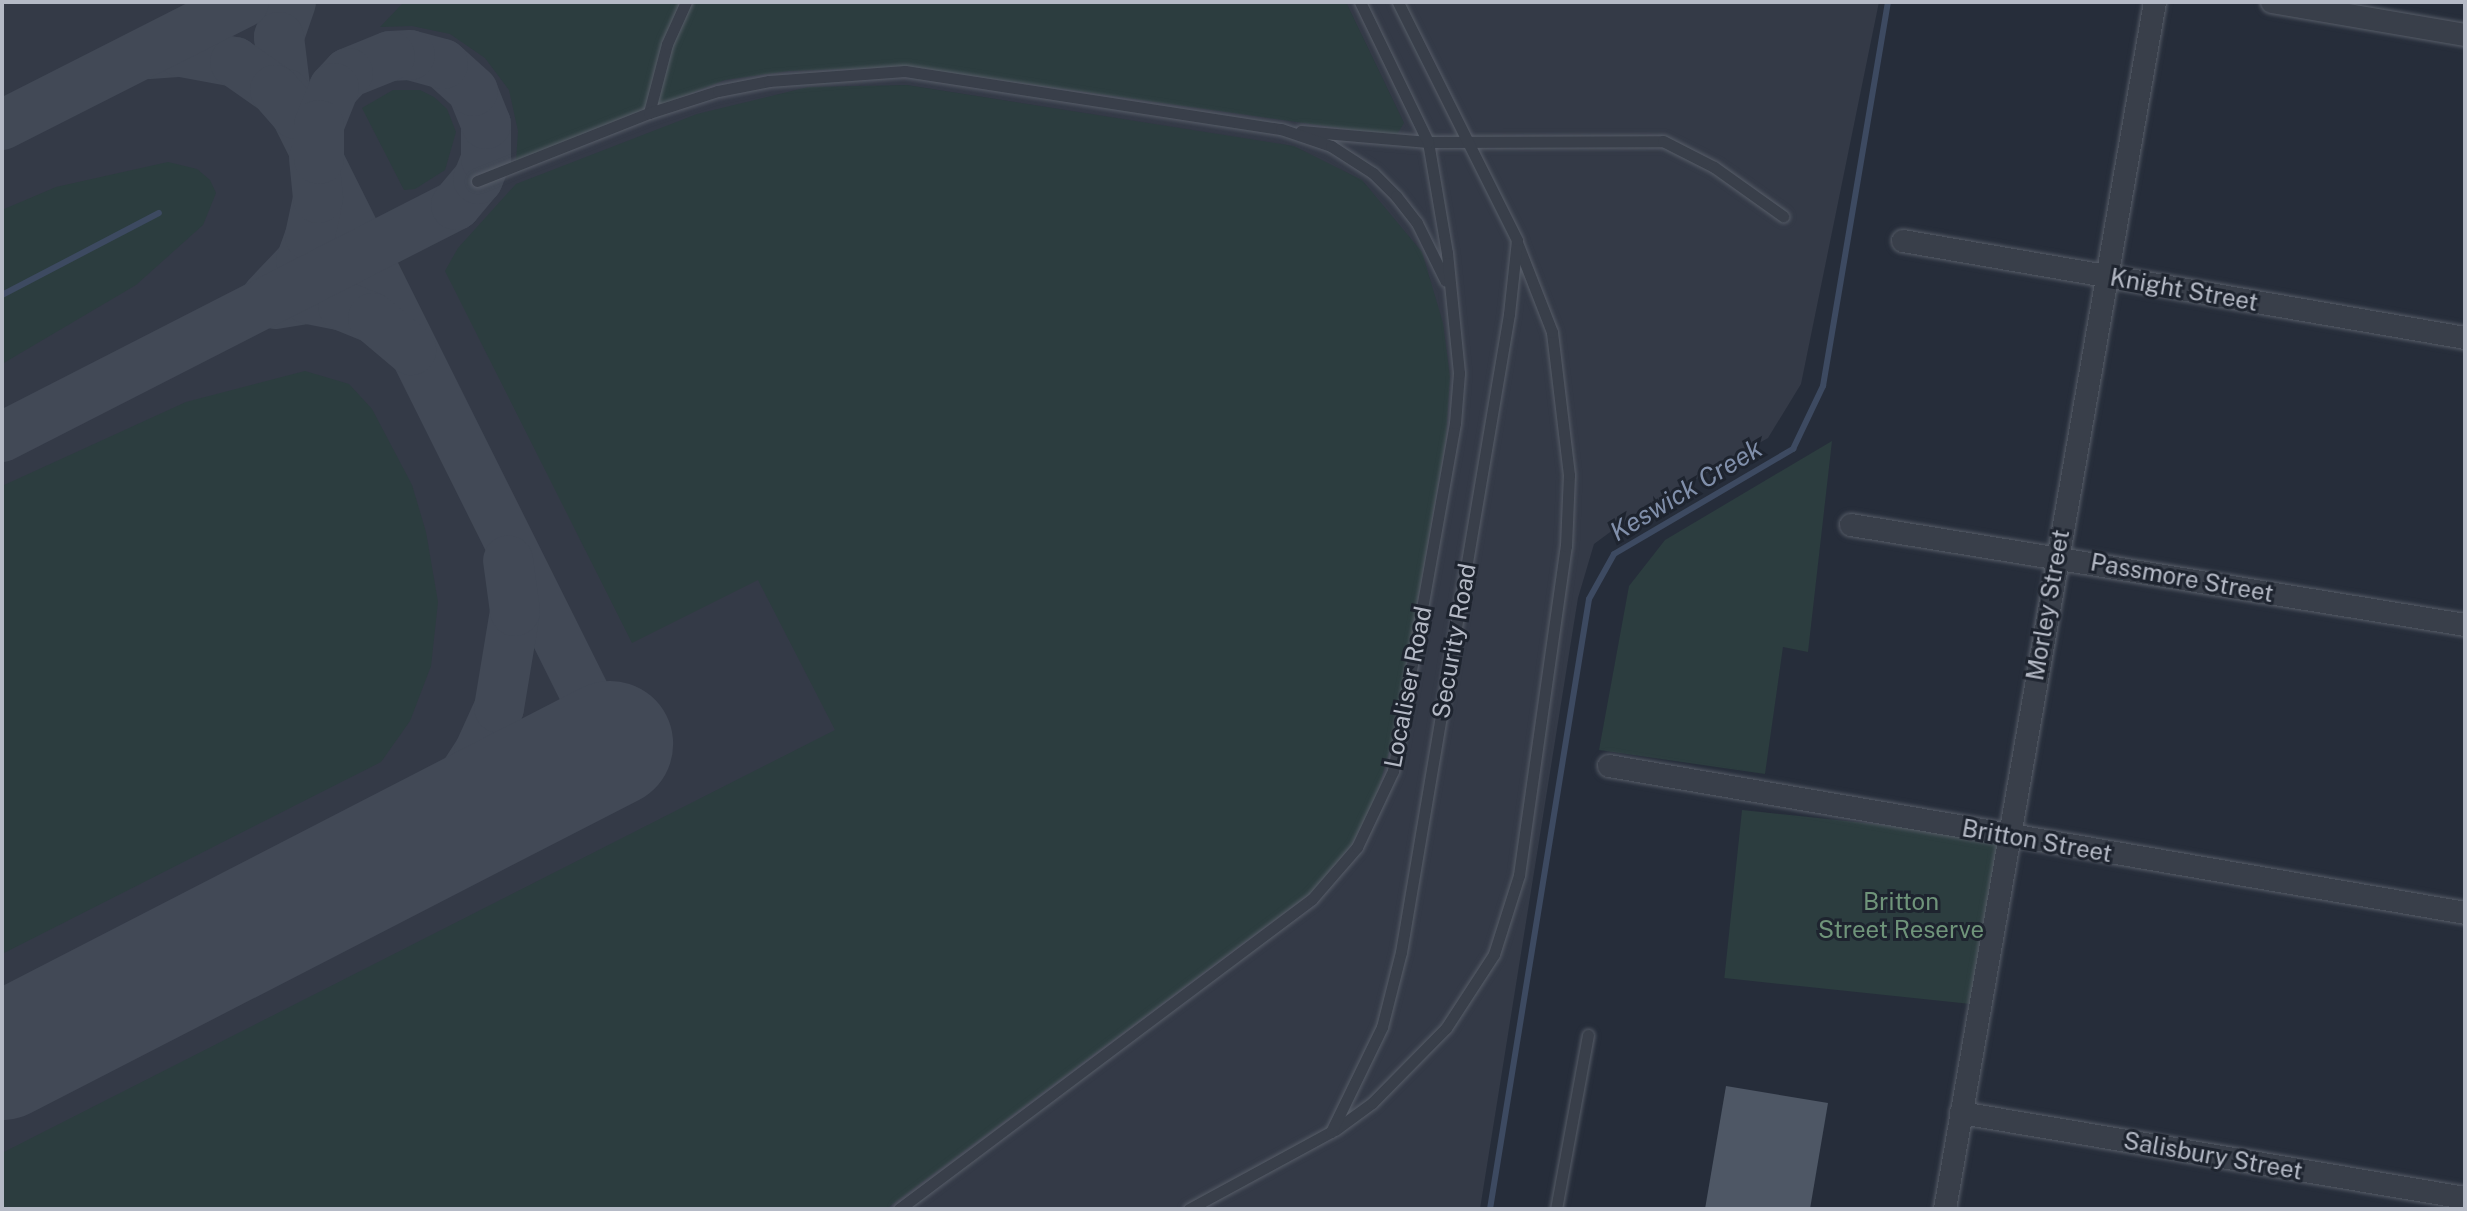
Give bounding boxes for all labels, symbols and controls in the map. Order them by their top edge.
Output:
street label: Knight Street [2108,263,2260,317]
water label: Keswick Creek [1604,432,1768,548]
street label: Morley Street [2021,527,2075,683]
street label: Passmore Street [2088,548,2276,608]
street label: Security Road [1426,561,1482,721]
street label: Localiser Road [1378,604,1438,770]
street label: Britton Street [1960,814,2114,868]
park label: Britton Street Reserve [1818,888,1984,944]
street label: Salisbury Street [2121,1126,2305,1186]

